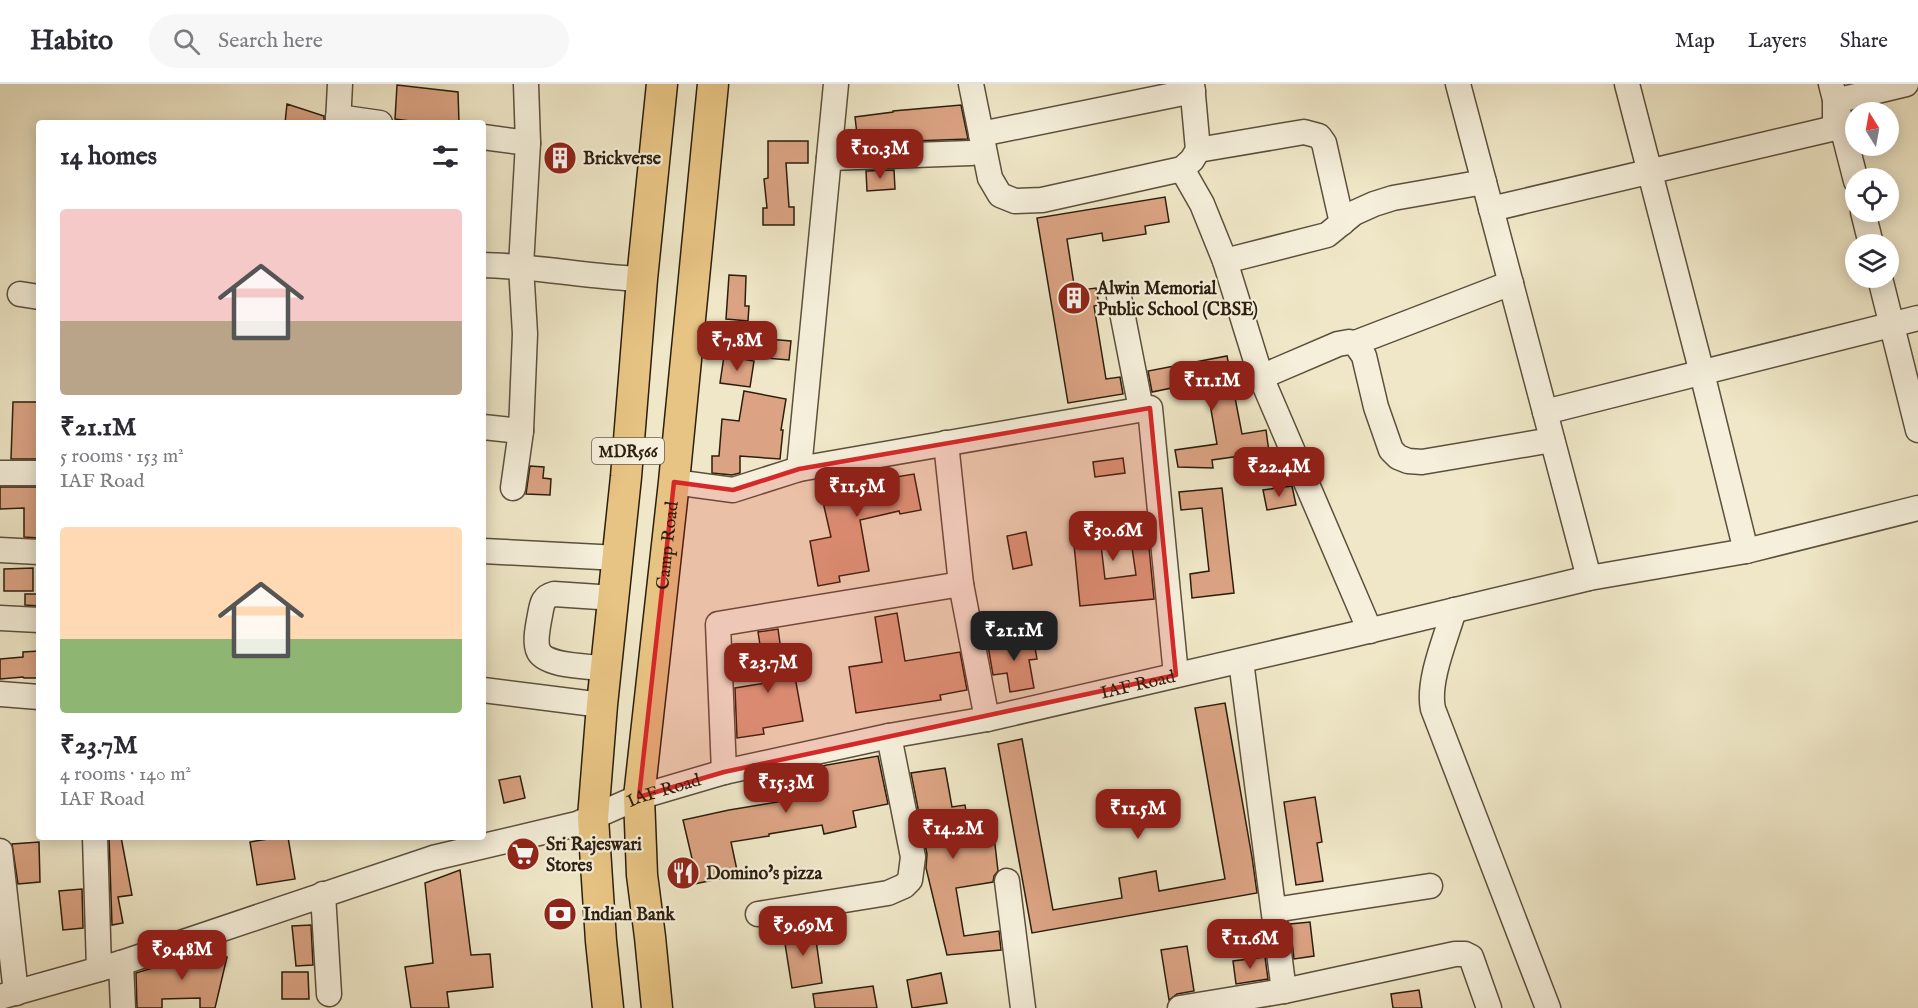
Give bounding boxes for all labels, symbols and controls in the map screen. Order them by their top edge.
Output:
search box [149,14,569,68]
text: Habito [30,24,113,59]
icon: search [170,25,203,58]
text: Search here [218,27,323,55]
text: Map [1675,28,1715,55]
text: Layers [1748,28,1807,55]
text: Share [1840,28,1888,55]
north arrow [1845,102,1899,156]
map controls [1845,102,1899,288]
pin: ₹10.3M [831,129,929,180]
text: ₹10.3M [850,136,910,161]
text: 14 homes [60,140,157,173]
icon: filters [429,140,462,173]
building icon: Brickverse [542,140,578,176]
place label: Brickverse [583,148,662,171]
button: locate [1845,168,1899,222]
button: layers [1845,234,1899,288]
icon: home [207,248,315,356]
place label: Alwin Memorial Public School (CBSE) [1096,278,1258,322]
building icon: Alwin Memorial Public School (CBSE) [1056,280,1092,316]
pin: ₹7.8M [695,321,779,372]
text: ₹7.8M [711,328,763,353]
pin: ₹11.1M [1163,361,1261,412]
text: ₹11.1M [1184,368,1240,393]
text: ₹21.1M [60,411,136,444]
road number: MDR566 [592,438,664,464]
text: 5 rooms · 153 m² [60,444,184,469]
pin: ₹22.4M [1230,447,1328,498]
text: ₹22.4M [1247,454,1311,479]
pin: ₹11.5M [808,467,906,518]
text: IAF Road [60,469,144,494]
text: ₹11.5M [829,474,885,499]
street label: Camp Road [652,500,685,591]
pin: ₹30.6M [1064,511,1162,562]
text: ₹30.6M [1083,518,1143,543]
icon: home [207,566,315,674]
pin: ₹21.1M [965,611,1063,662]
text: ₹21.1M [985,618,1043,643]
pin: ₹23.7M [719,643,817,694]
text: ₹23.7M [738,650,798,675]
street label: IAF Road [1098,666,1178,705]
text: ₹23.7M [60,729,138,762]
text: 4 rooms · 140 m² [60,762,191,787]
pin: ₹15.3M [737,763,835,814]
street label: IAF Road [624,769,704,814]
text: ₹15.3M [758,770,814,795]
text: IAF Road [60,787,144,812]
pin: ₹11.5M [1089,789,1187,840]
text: ₹11.5M [1110,796,1166,821]
pin: ₹14.2M [904,809,1002,860]
text: ₹14.2M [922,816,984,841]
place label: Sri Rajeswari Stores [546,834,642,878]
supermarket icon: Sri Rajeswari Stores [505,836,541,872]
restaurant icon: Domino's pizza [665,855,701,891]
place label: Domino's pizza [706,863,823,886]
bank icon: Indian Bank [542,896,578,932]
place label: Indian Bank [583,904,676,927]
pin: ₹9.69M [754,906,852,957]
text: ₹9.69M [773,913,833,938]
pin: ₹11.6M [1201,919,1299,970]
text: ₹11.6M [1221,926,1279,951]
pin: ₹9.48M [133,930,231,981]
text: ₹9.48M [151,937,213,962]

